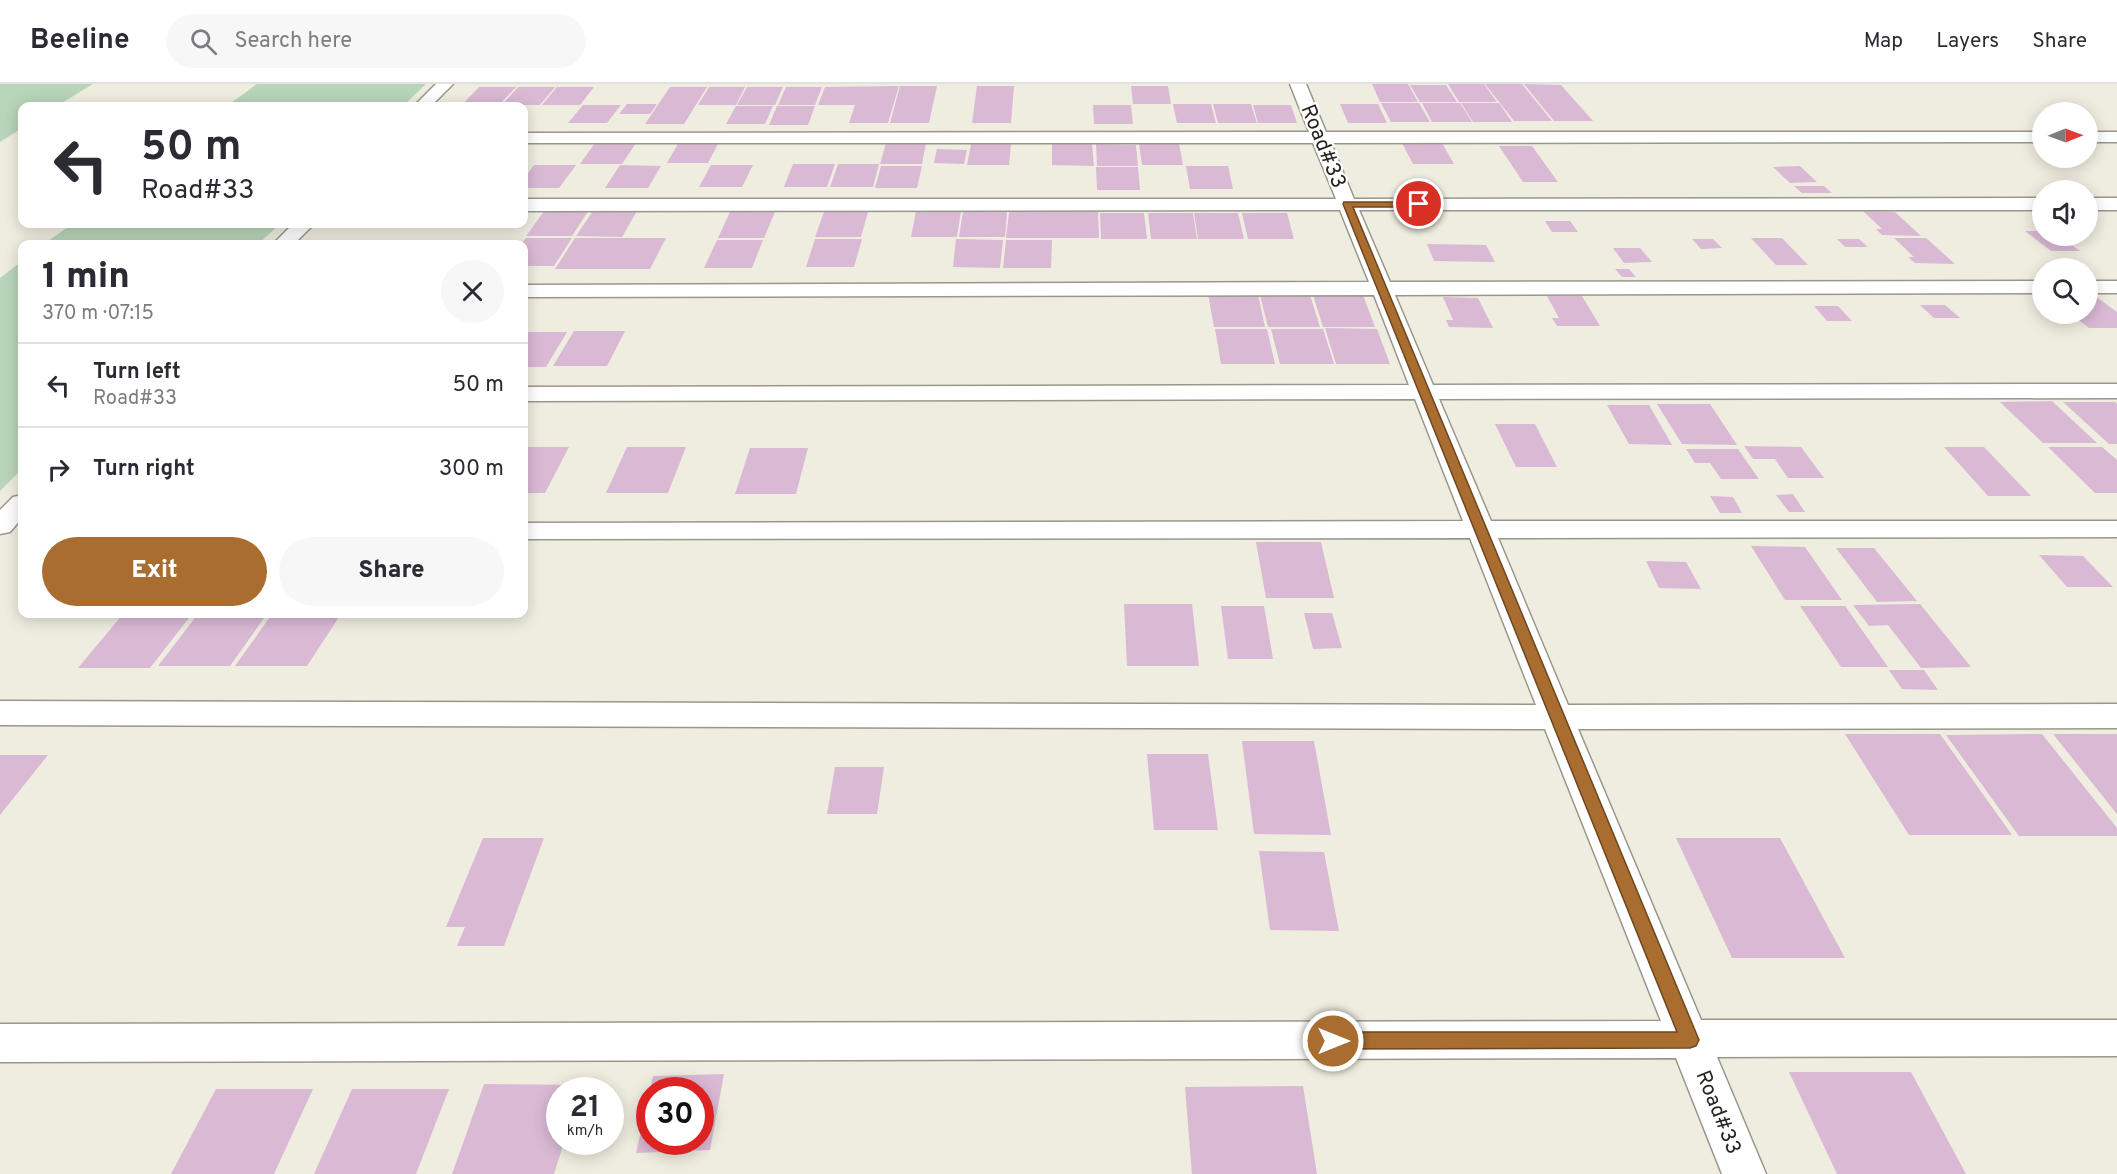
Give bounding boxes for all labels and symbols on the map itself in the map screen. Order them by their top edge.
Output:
street label: Road#33 [1294,101,1352,193]
north arrow [2032,102,2098,168]
pin [1393,178,1444,229]
position arrow [1301,1009,1365,1073]
street label: Road#33 [1689,1067,1747,1159]
speed limit sign: 30 [636,1077,714,1155]

